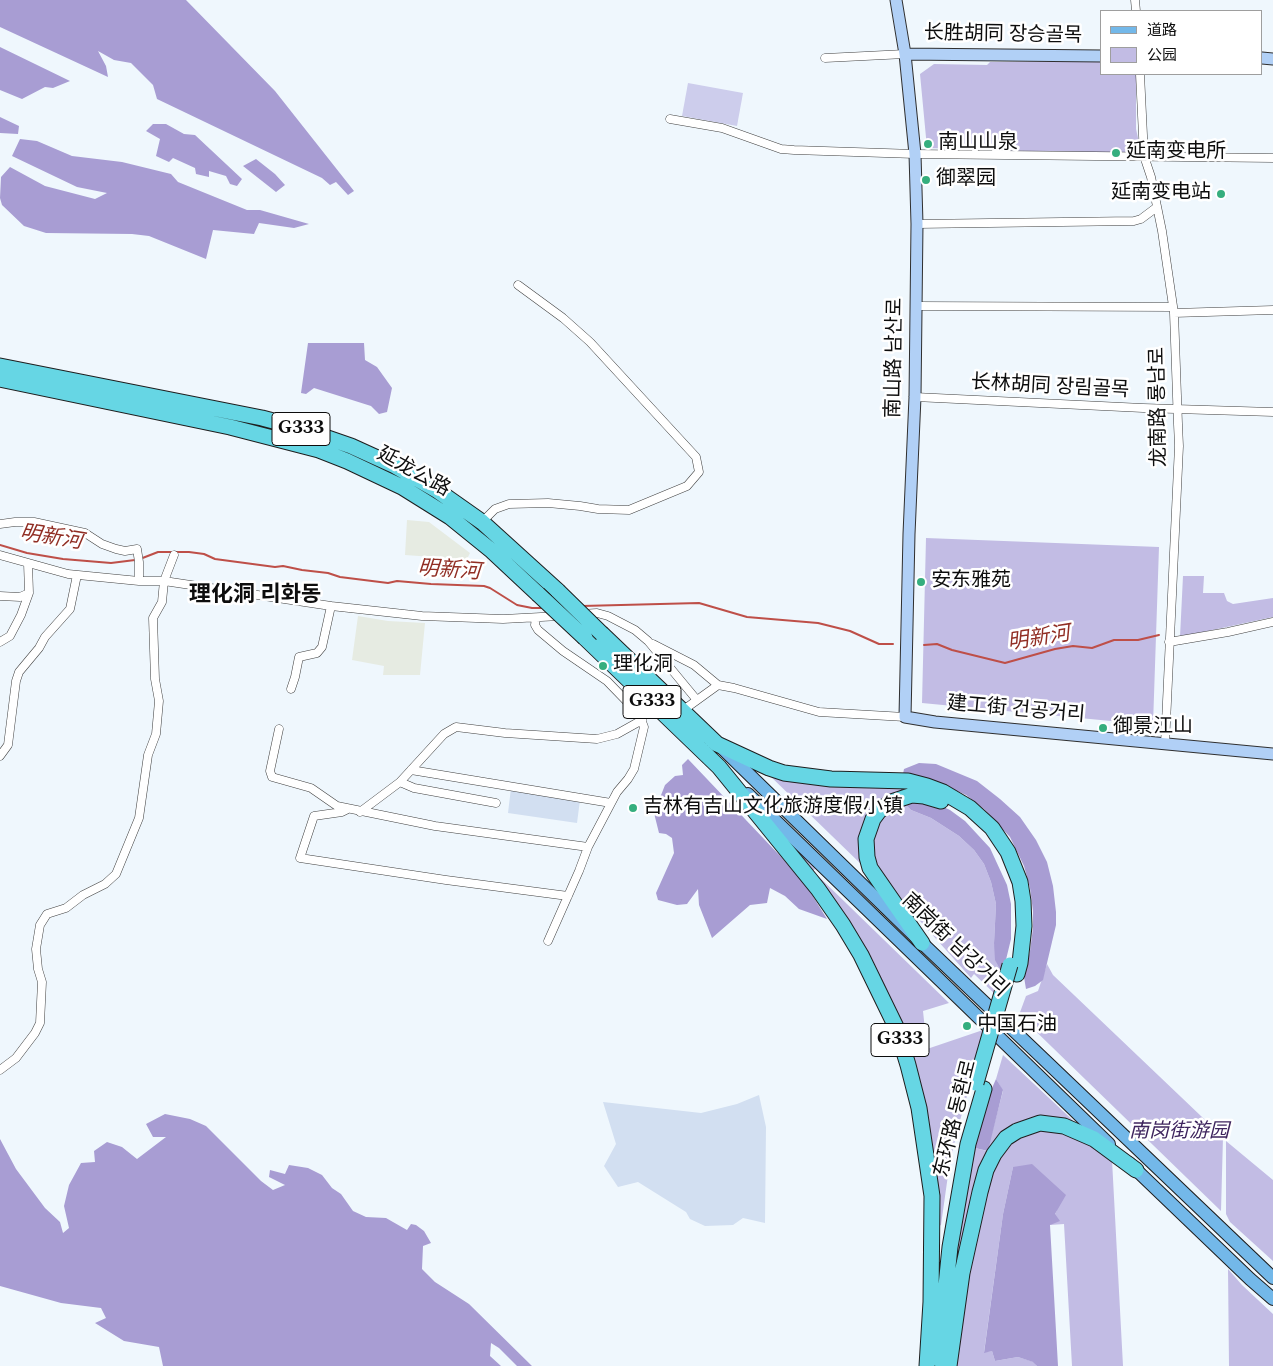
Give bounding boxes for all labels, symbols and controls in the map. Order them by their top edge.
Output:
legend [1100,10,1263,75]
text: 道路 [1147,19,1177,42]
street label: 长胜胡同 장승골목 [924,23,1082,49]
text: 公园 [1147,44,1177,67]
place label: 南山山泉 [938,132,1018,156]
marker: 南山山泉 [922,138,934,150]
place label: 延南变电所 [1126,141,1226,165]
marker: 延南变电所 [1110,147,1122,159]
place label: 御翠园 [936,168,996,192]
marker: 御翠园 [920,174,932,186]
place label: 延南变电站 [1111,182,1211,206]
marker: 延南变电站 [1215,188,1227,200]
street label: 南山路 남산로 [883,298,909,418]
street label: 龙南路 룡남로 [1147,347,1173,467]
street label: 长林胡同 장림골목 [970,372,1130,404]
road number: G333 [272,412,330,446]
street label: 延龙公路 [372,443,454,503]
water label: 明新河 [18,522,84,556]
water label: 明新河 [417,557,481,587]
place label: 安东雅苑 [931,570,1011,594]
marker: 安东雅苑 [915,576,927,588]
district label: 理化洞 리화동 [189,584,321,610]
water label: 明新河 [1006,623,1072,657]
place label: 理化洞 [613,654,673,678]
marker: 理化洞 [597,660,609,672]
road number: G333 [623,686,681,719]
street label: 建工街 건공거리 [946,693,1086,729]
place label: 御景江山 [1113,716,1193,740]
marker: 御景江山 [1097,722,1109,734]
place label: 吉林有吉山文化旅游度假小镇 [643,796,903,820]
marker: 吉林有吉山文化旅游度假小镇 [627,802,639,814]
street label: 南岗街 남강거리 [896,889,1012,1003]
place label: 中国石油 [977,1014,1057,1038]
marker: 中国石油 [961,1020,973,1032]
road number: G333 [871,1024,929,1056]
street label: 东环路 동환로 [931,1058,983,1180]
park label: 南岗街游园 [1129,1121,1229,1145]

